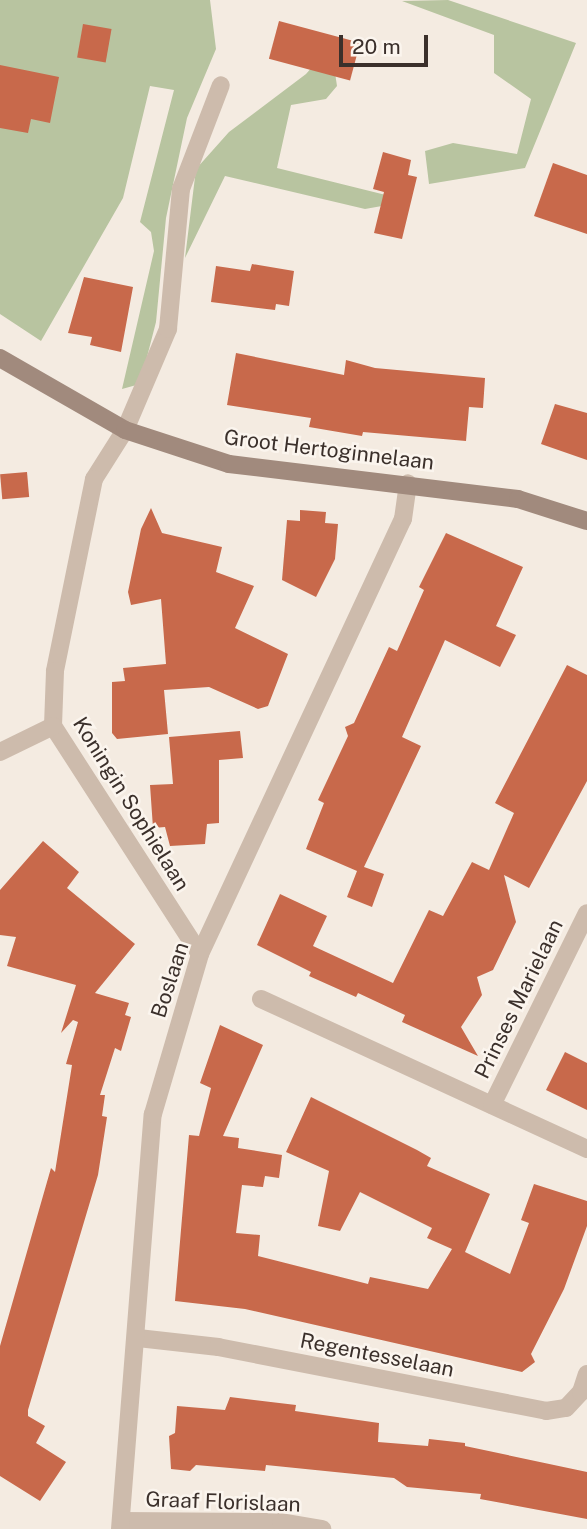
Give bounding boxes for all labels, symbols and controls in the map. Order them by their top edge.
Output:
scale bar [342,21,431,65]
text: 20 m [352,34,401,59]
street label: Groot Hertoginnelaan [223,425,435,475]
street label: Koningin Sophielaan [67,713,195,895]
street label: Prinses Marielaan [470,915,568,1083]
street label: Boslaan [146,939,194,1021]
street label: Regentesselaan [298,1328,456,1382]
street label: Graaf Florislaan [145,1487,301,1517]

